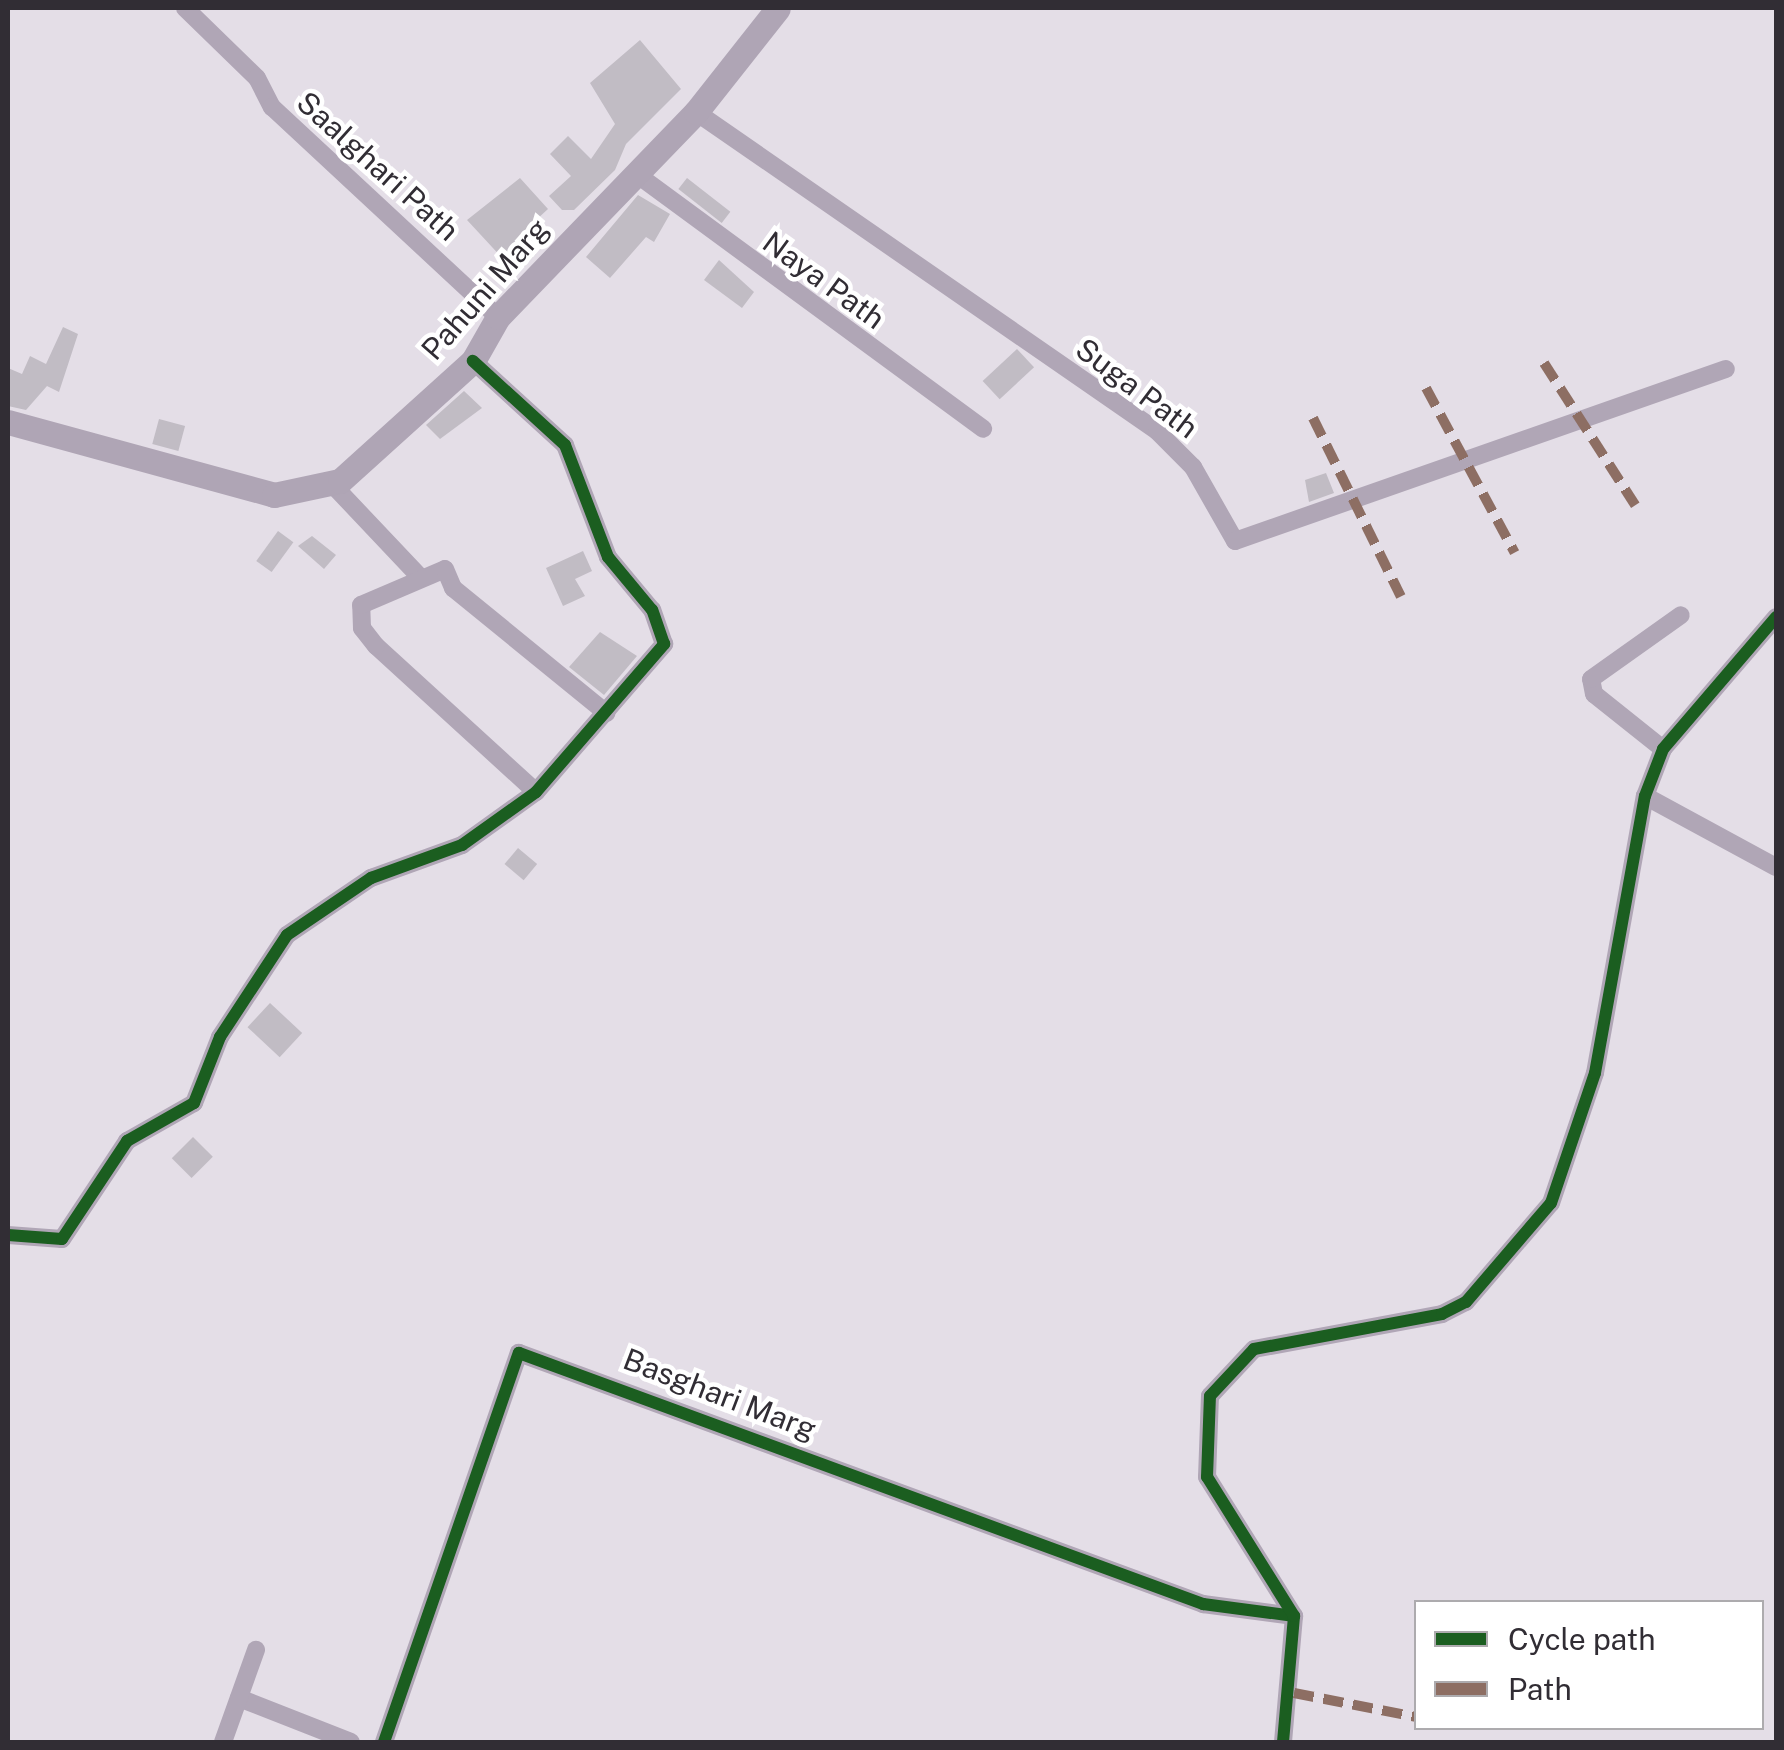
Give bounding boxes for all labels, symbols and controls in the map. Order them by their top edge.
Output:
street label: Saalghari Path [290,84,466,248]
street label: Pahuni Marg [414,211,556,367]
street label: Naya Path [756,224,892,336]
street label: Suga Path [1069,331,1205,445]
street label: Basghari Marg [619,1341,821,1447]
legend [1414,1600,1764,1730]
text: Cycle path [1508,1621,1656,1657]
text: Path [1508,1671,1572,1707]

